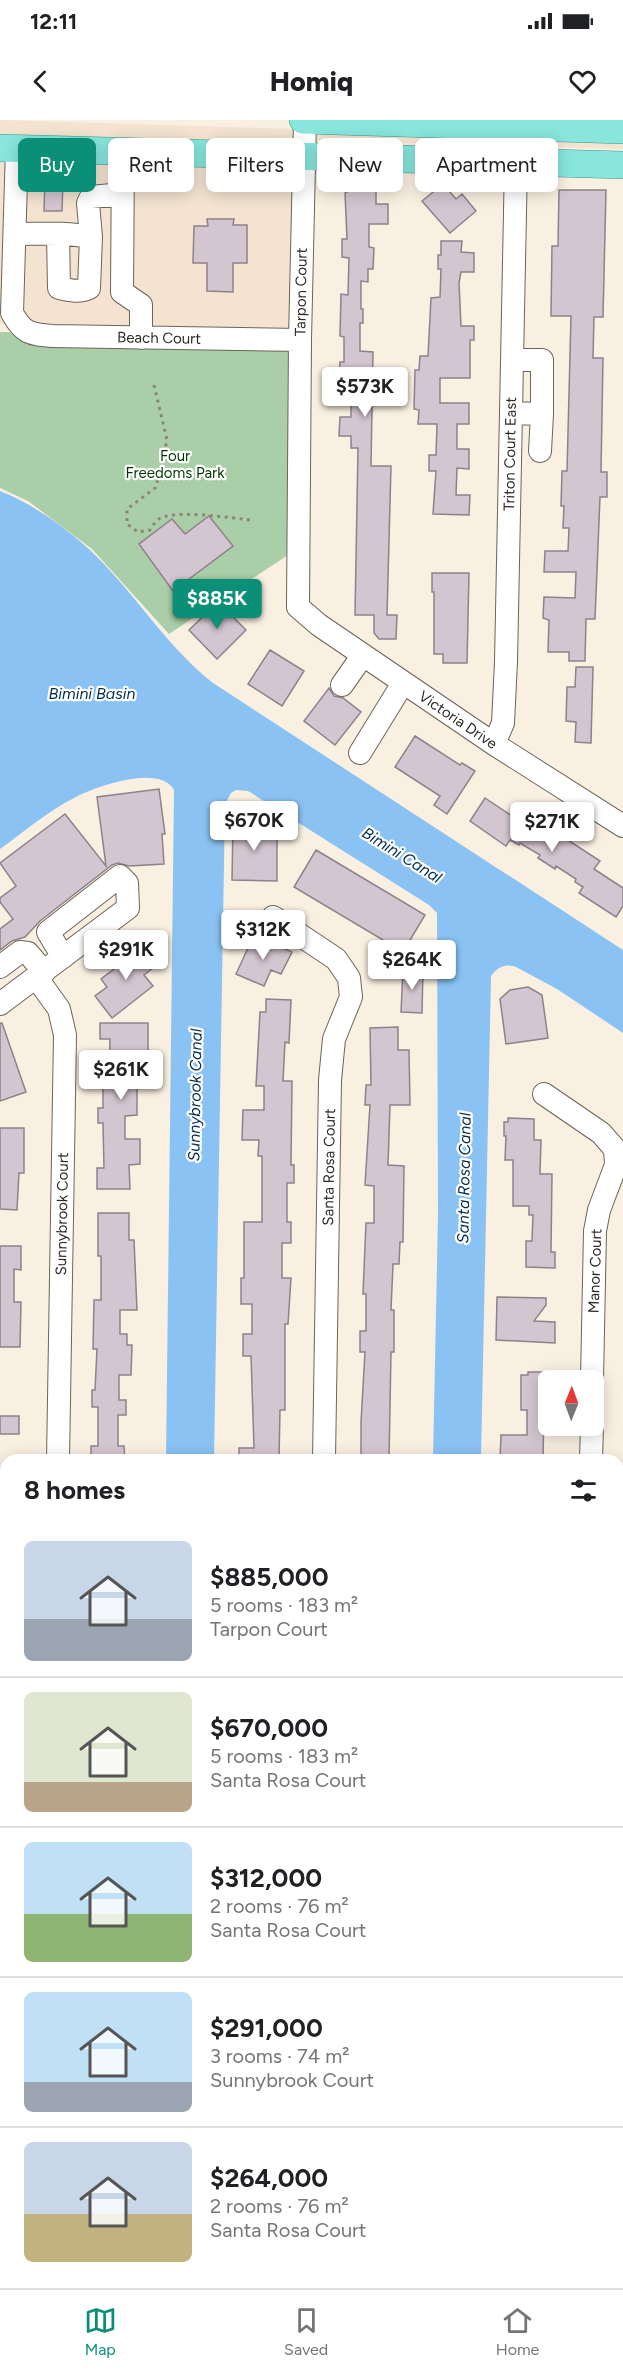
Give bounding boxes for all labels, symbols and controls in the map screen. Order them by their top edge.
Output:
text: 12:11 [30,8,77,35]
icon: back [24,65,57,98]
text: Homiq [270,65,353,98]
icon: heart [566,65,599,98]
chip: Buy [18,138,96,192]
chip: Rent [108,138,194,192]
chip: Filters [206,138,305,192]
chip: New [317,138,403,192]
chip: Apartment [415,138,558,192]
street label: Tarpon Court [291,247,311,336]
street label: Beach Court [117,328,201,348]
pin: $573K [323,367,407,418]
text: $573K [336,374,394,398]
street label: Triton Court East [500,396,520,511]
park label: Four Freedoms Park [126,447,225,482]
pin: $885K [175,579,259,630]
text: $885K [187,586,247,610]
water label: Bimini Basin [49,684,135,703]
street label: Victoria Drive [415,687,501,753]
pin: $670K [212,801,296,852]
pin: $271K [510,802,594,853]
text: $670K [224,808,284,832]
text: $271K [524,809,580,833]
water label: Bimini Canal [359,823,446,887]
pin: $312K [221,910,305,961]
text: $312K [235,917,291,941]
pin: $291K [84,930,168,981]
text: $291K [98,937,154,961]
pin: $264K [370,940,454,991]
text: $264K [382,947,442,971]
water label: Sunnybrook Canal [184,1028,206,1162]
pin: $261K [79,1050,163,1101]
text: $261K [93,1057,149,1081]
street label: Santa Rosa Court [319,1108,339,1226]
water label: Santa Rosa Canal [453,1112,475,1243]
street label: Sunnybrook Court [52,1152,72,1276]
street label: Manor Court [585,1228,605,1314]
north arrow [538,1370,604,1436]
map controls [538,1370,604,1436]
text: 8 homes [24,1474,125,1506]
icon: filters [567,1474,600,1507]
text: $885,000 [210,1561,329,1593]
icon: home [72,1565,144,1637]
text: 5 rooms · 183 m² [210,1593,358,1617]
text: Tarpon Court [210,1617,328,1641]
text: $670,000 [210,1712,328,1744]
icon: home [72,1716,144,1788]
text: 5 rooms · 183 m² [210,1744,358,1768]
text: Santa Rosa Court [210,1768,366,1792]
text: $312,000 [210,1862,322,1894]
icon: home [72,1866,144,1938]
text: 2 rooms · 76 m² [210,1894,349,1918]
text: Santa Rosa Court [210,1918,366,1942]
text: $291,000 [210,2012,323,2044]
icon: home [72,2016,144,2088]
text: 3 rooms · 74 m² [210,2044,349,2068]
text: Sunnybrook Court [210,2068,374,2092]
text: $264,000 [210,2162,328,2194]
icon: home [72,2166,144,2238]
text: 2 rooms · 76 m² [210,2194,349,2218]
text: Santa Rosa Court [210,2218,366,2242]
tab: Map [84,2304,117,2359]
tab: Saved [284,2304,328,2359]
tab: Home [496,2304,539,2359]

